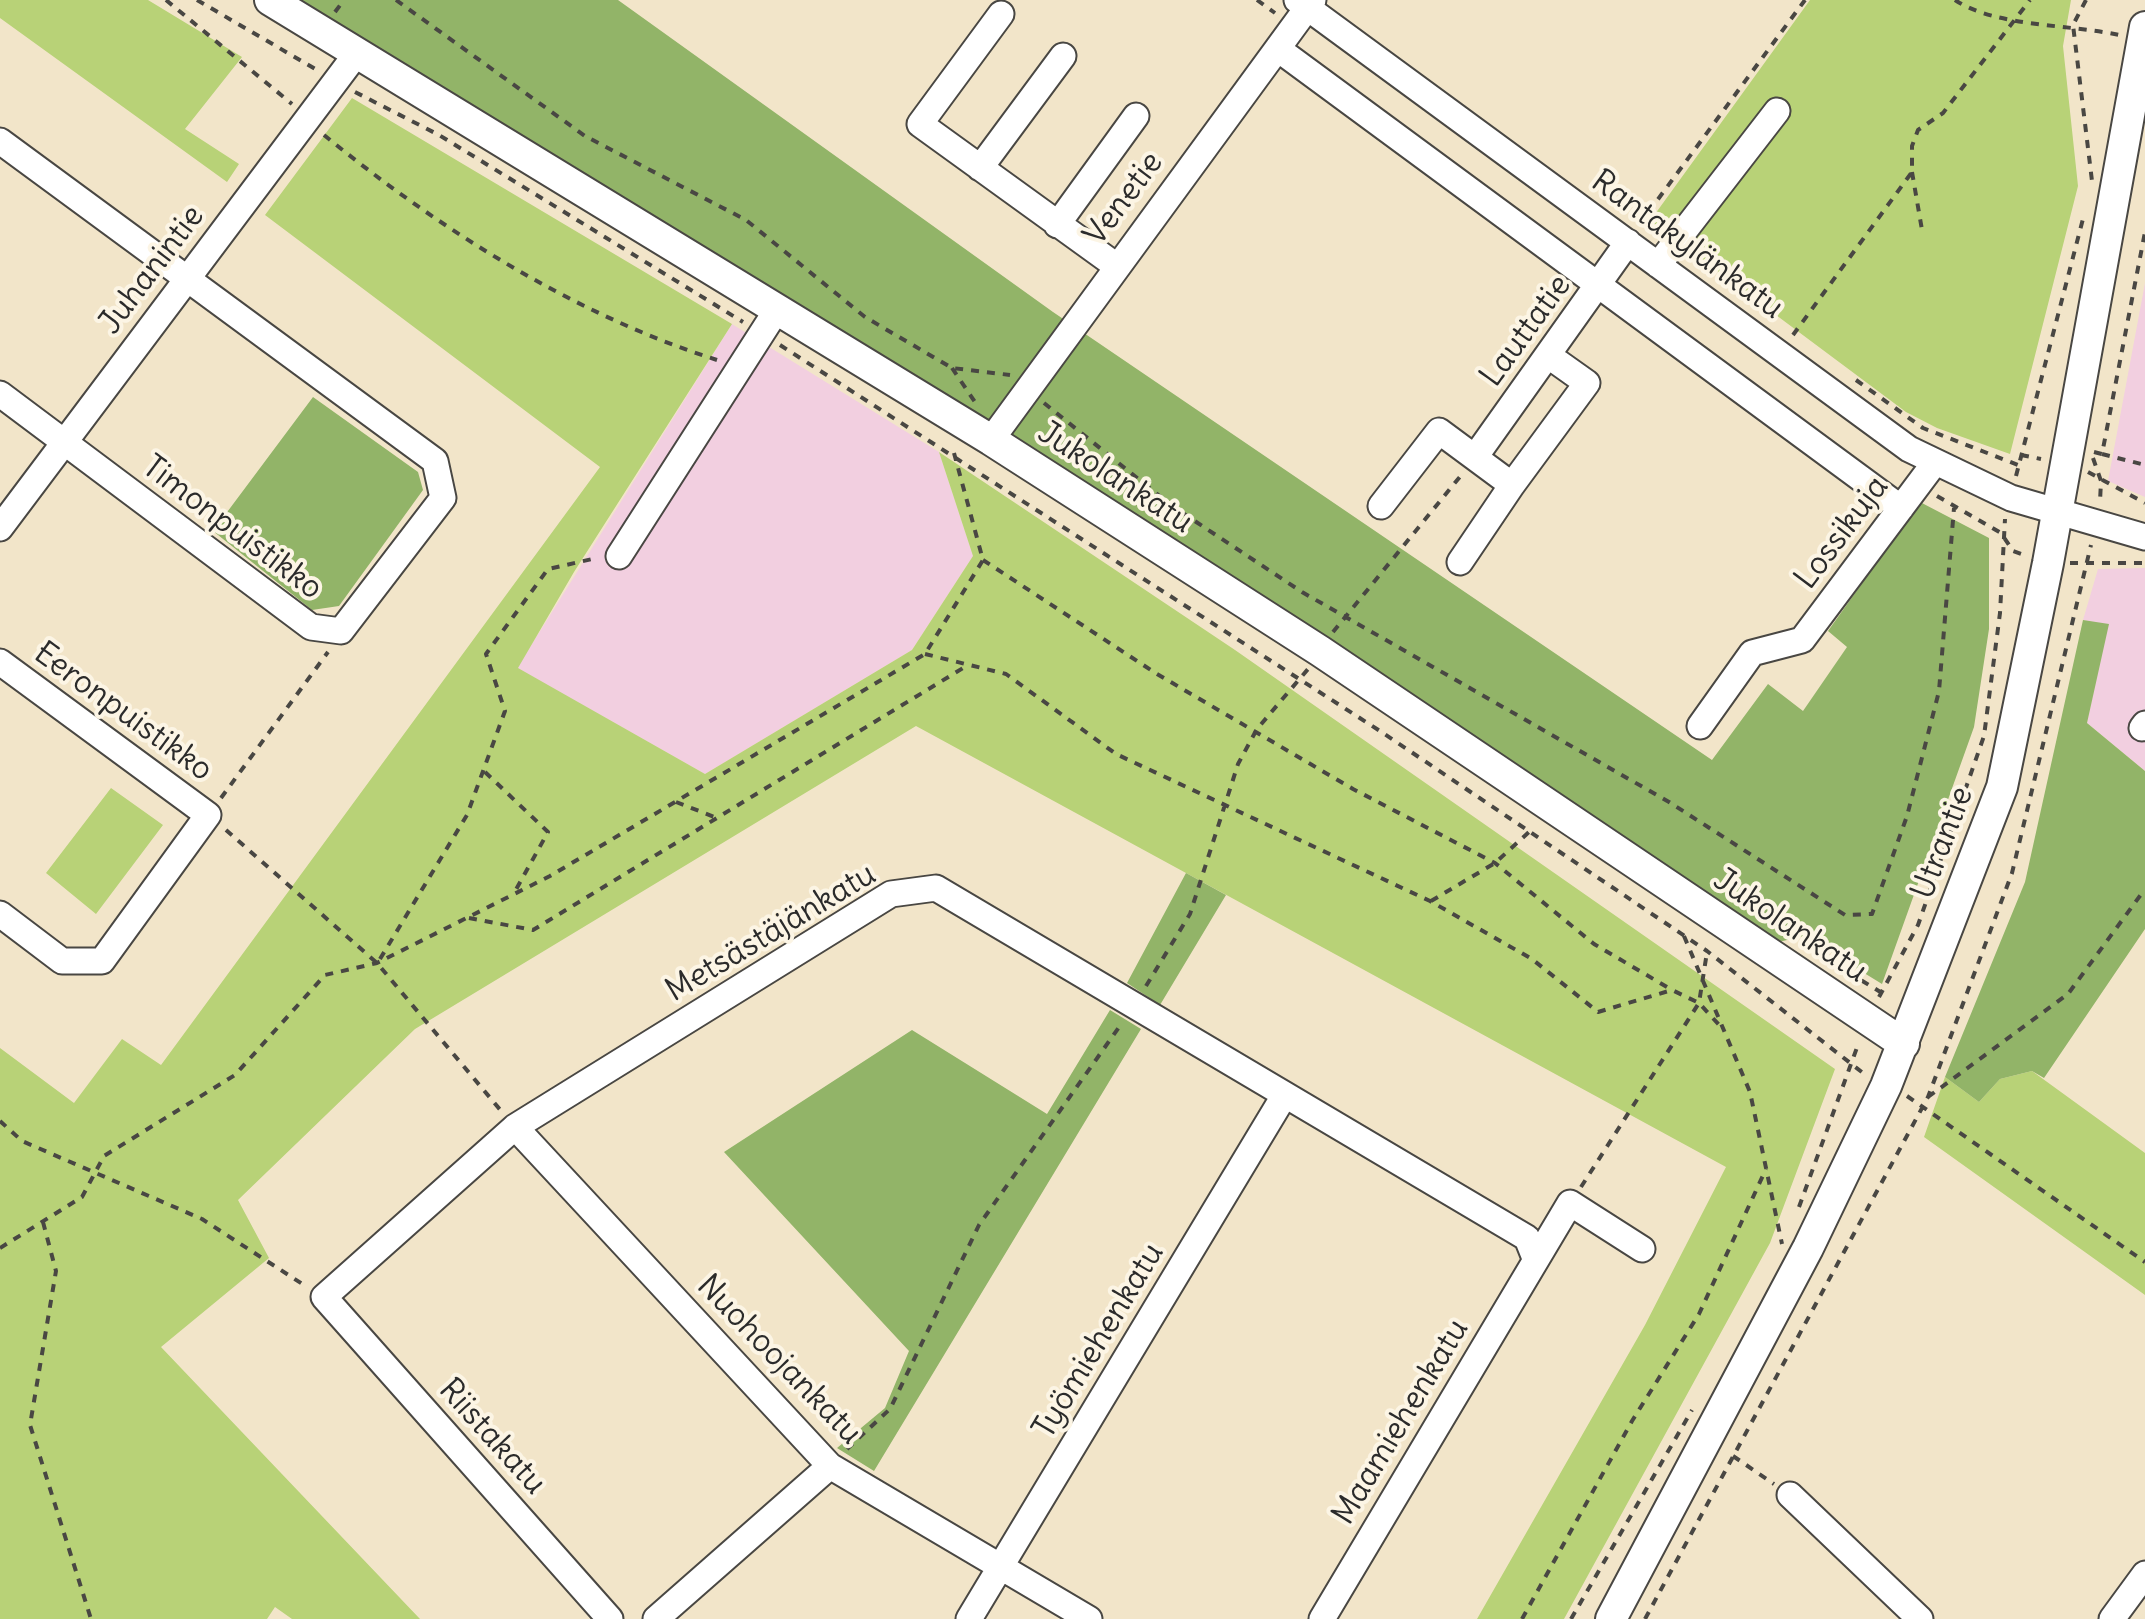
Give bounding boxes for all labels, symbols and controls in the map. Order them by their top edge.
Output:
street label: Venetie [1076,145,1172,253]
street label: Rantakylänkatu [1583,162,1791,328]
street label: Juhanintie [91,198,213,342]
street label: Lauttatie [1473,268,1579,394]
street label: Jukolankatu [1030,414,1200,542]
street label: Timonpuistikko [134,448,330,608]
street label: Lossikuja [1787,469,1897,597]
street label: Eeronpuistikko [26,634,220,790]
street label: Utrantie [1904,781,1982,905]
street label: Metsästäjänkatu [659,855,883,1011]
street label: Jukolankatu [1706,861,1874,991]
street label: Työmiehenkatu [1026,1236,1172,1446]
street label: Nuohoojankatu [689,1267,869,1453]
street label: Maamiehenkatu [1325,1312,1477,1532]
street label: Riistakatu [430,1371,554,1503]

